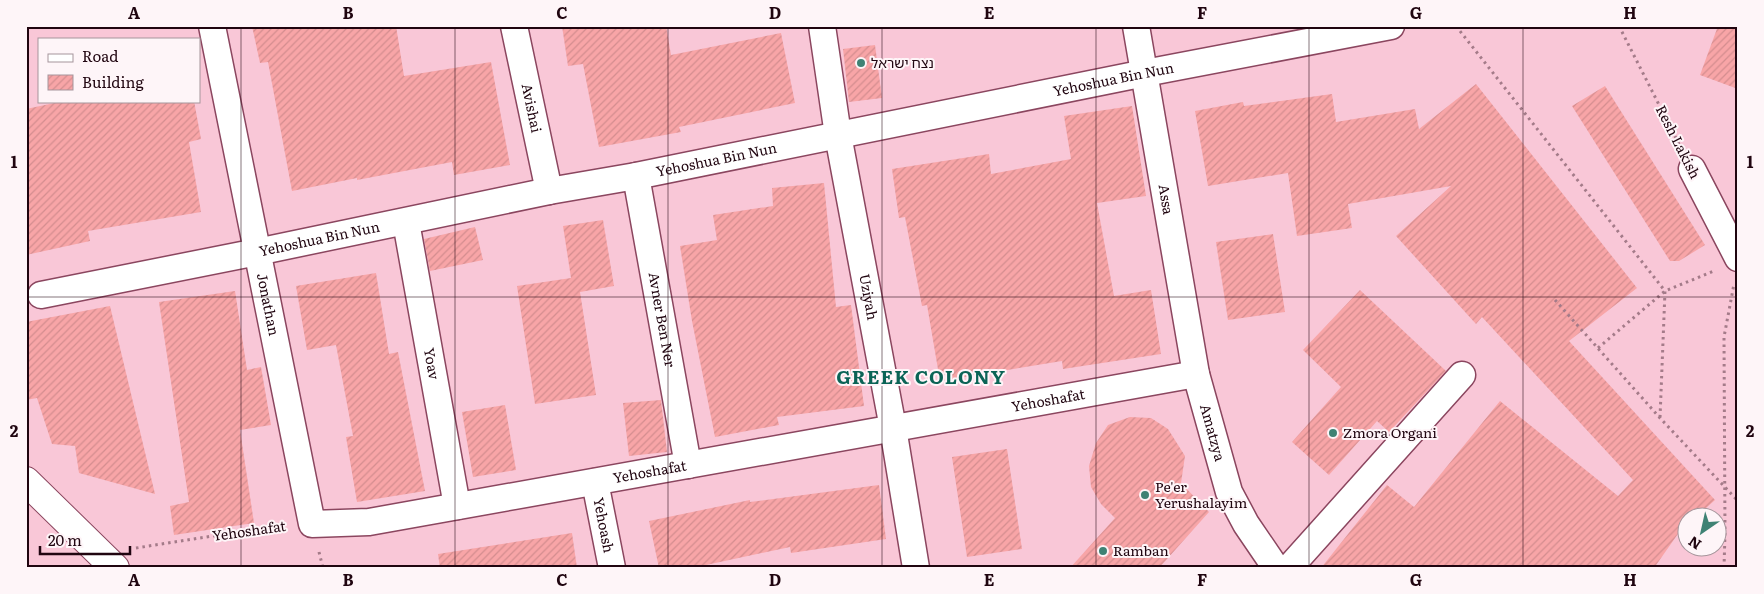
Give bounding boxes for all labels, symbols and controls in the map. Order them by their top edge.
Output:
text: A [128,0,140,24]
text: B [342,0,354,24]
text: C [556,0,568,24]
text: D [769,0,781,24]
text: E [984,0,995,24]
text: F [1197,0,1207,24]
text: G [1410,0,1422,24]
text: H [1623,0,1637,24]
legend [38,38,200,102]
text: Road [82,44,118,67]
place label: נצח ישראל [871,52,934,72]
marker: נצח ישראל [855,57,867,69]
street label: Yehoshua Bin Nun [1051,57,1175,100]
text: Building [82,70,144,93]
street label: Avishai [517,82,547,135]
street label: Resh Lakish [1652,101,1706,182]
street label: Yehoshua Bin Nun [654,137,778,181]
text: 1 [11,149,18,173]
text: 1 [1747,149,1754,173]
street label: Assa [1154,183,1179,216]
street label: Yehoshua Bin Nun [257,216,381,260]
street label: Avner Ben Ner [644,270,681,369]
street label: Jonathan [253,271,285,337]
street label: Uziyah [855,272,884,322]
street label: Yoav [420,346,445,382]
district label: GREEK COLONY [836,362,1006,390]
street label: Yehoshafat [1010,383,1087,416]
street label: Amatzya [1196,401,1231,464]
text: 2 [10,418,19,442]
text: 2 [1746,418,1755,442]
place label: Zmora Organi [1343,422,1437,442]
marker: Zmora Organi [1327,427,1339,439]
street label: Yehoshafat [611,454,688,487]
place label: Pe'er Yerushalayim [1155,476,1248,512]
marker: Pe'er Yerushalayim [1139,489,1151,501]
street label: Yehoash [589,495,620,554]
north arrow [1676,506,1726,556]
street label: Yehoshafat [211,515,287,545]
scale bar [40,524,130,556]
text: 20 m [48,528,82,551]
text: N [1684,532,1705,555]
place label: Ramban [1113,540,1169,560]
marker: Ramban [1097,545,1109,557]
text: A [128,567,140,591]
text: B [342,567,354,591]
text: C [556,567,568,591]
text: D [769,567,781,591]
text: E [984,567,995,591]
text: F [1197,567,1207,591]
text: G [1410,567,1422,591]
text: H [1623,567,1637,591]

